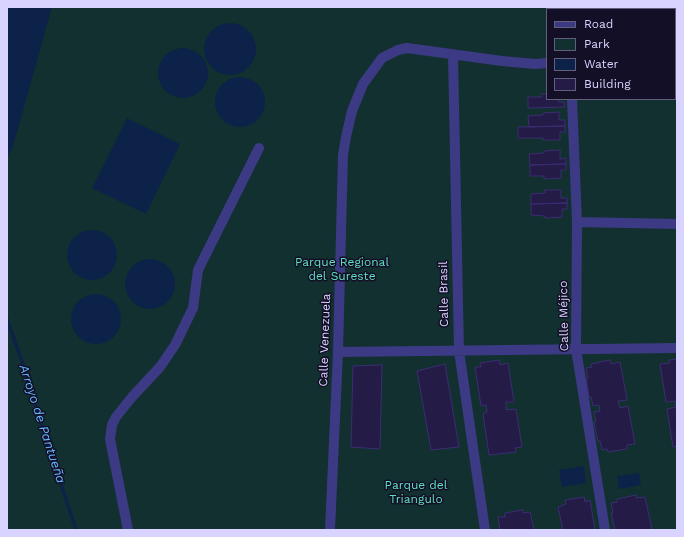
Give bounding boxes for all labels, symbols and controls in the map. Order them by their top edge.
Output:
legend [546,8,676,100]
text: Road [584,17,613,31]
text: Park [584,37,610,51]
text: Water [584,57,618,71]
text: Building [584,77,631,91]
park label: Parque Regional del Sureste [295,255,389,283]
street label: Calle Brasil [436,261,452,327]
street label: Calle Méjico [556,280,572,352]
street label: Calle Venezuela [316,293,334,387]
water label: Arroyo de Pantueña [15,363,69,485]
park label: Parque del Triangulo [385,478,447,506]

